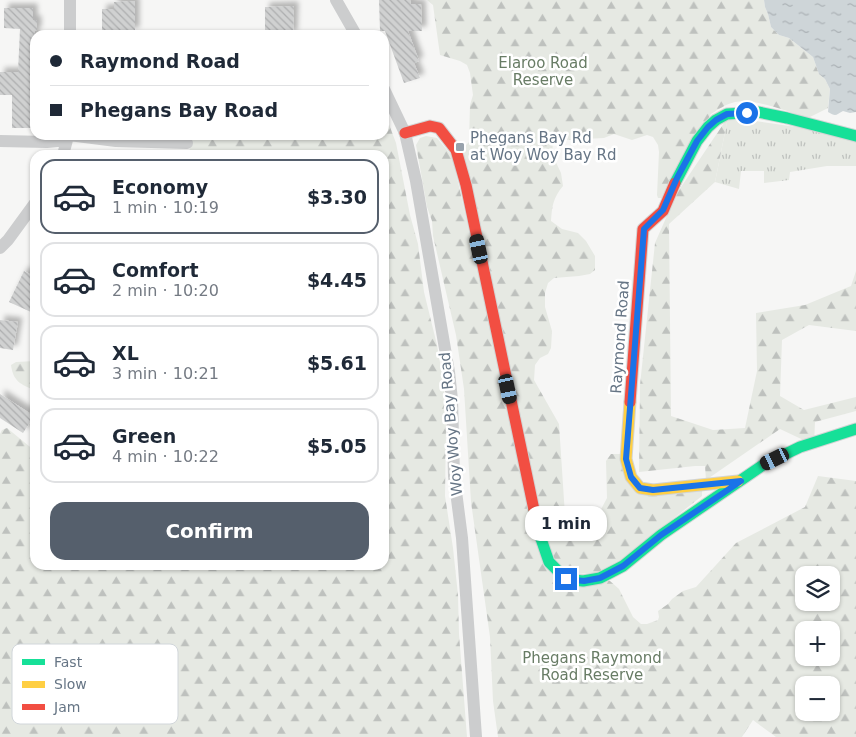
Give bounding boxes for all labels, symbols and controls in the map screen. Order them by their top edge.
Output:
text: Raymond Road [80,50,240,72]
park label: Elaroo Road Reserve [498,54,588,89]
text: Phegans Bay Road [80,99,278,121]
route start [736,102,758,124]
place label: Phegans Bay Rd at Woy Woy Bay Rd [470,129,616,164]
marker: Phegans Bay Rd at Woy Woy Bay Rd [454,141,466,153]
icon: car [52,174,97,219]
text: Economy [112,176,208,198]
text: $3.30 [307,186,367,208]
text: 1 min · 10:19 [112,198,219,217]
car [468,233,489,265]
icon: car [52,257,97,302]
text: Comfort [112,259,199,281]
text: $4.45 [307,269,367,291]
street label: Raymond Road [607,280,633,394]
text: 2 min · 10:20 [112,281,219,300]
icon: car [52,340,97,385]
text: XL [112,342,139,364]
street label: Woy Woy Bay Road [436,351,466,497]
text: $5.61 [307,352,367,374]
text: 3 min · 10:21 [112,364,219,383]
car [497,373,518,405]
icon: car [52,423,97,468]
text: Green [112,425,176,447]
text: $5.05 [307,435,367,457]
car [758,446,791,472]
text: 4 min · 10:22 [112,447,219,466]
button: Confirm [50,502,369,560]
callout: 1 min [525,506,607,542]
text: 1 min [541,514,591,533]
map controls [795,566,840,721]
button: layers [795,566,840,611]
route end [555,568,577,590]
button: + [795,621,840,666]
legend [12,644,178,724]
park label: Phegans Raymond Road Reserve [522,649,662,684]
text: Fast [54,654,83,670]
text: Slow [54,676,87,692]
button: − [795,676,840,721]
text: Jam [53,699,80,715]

